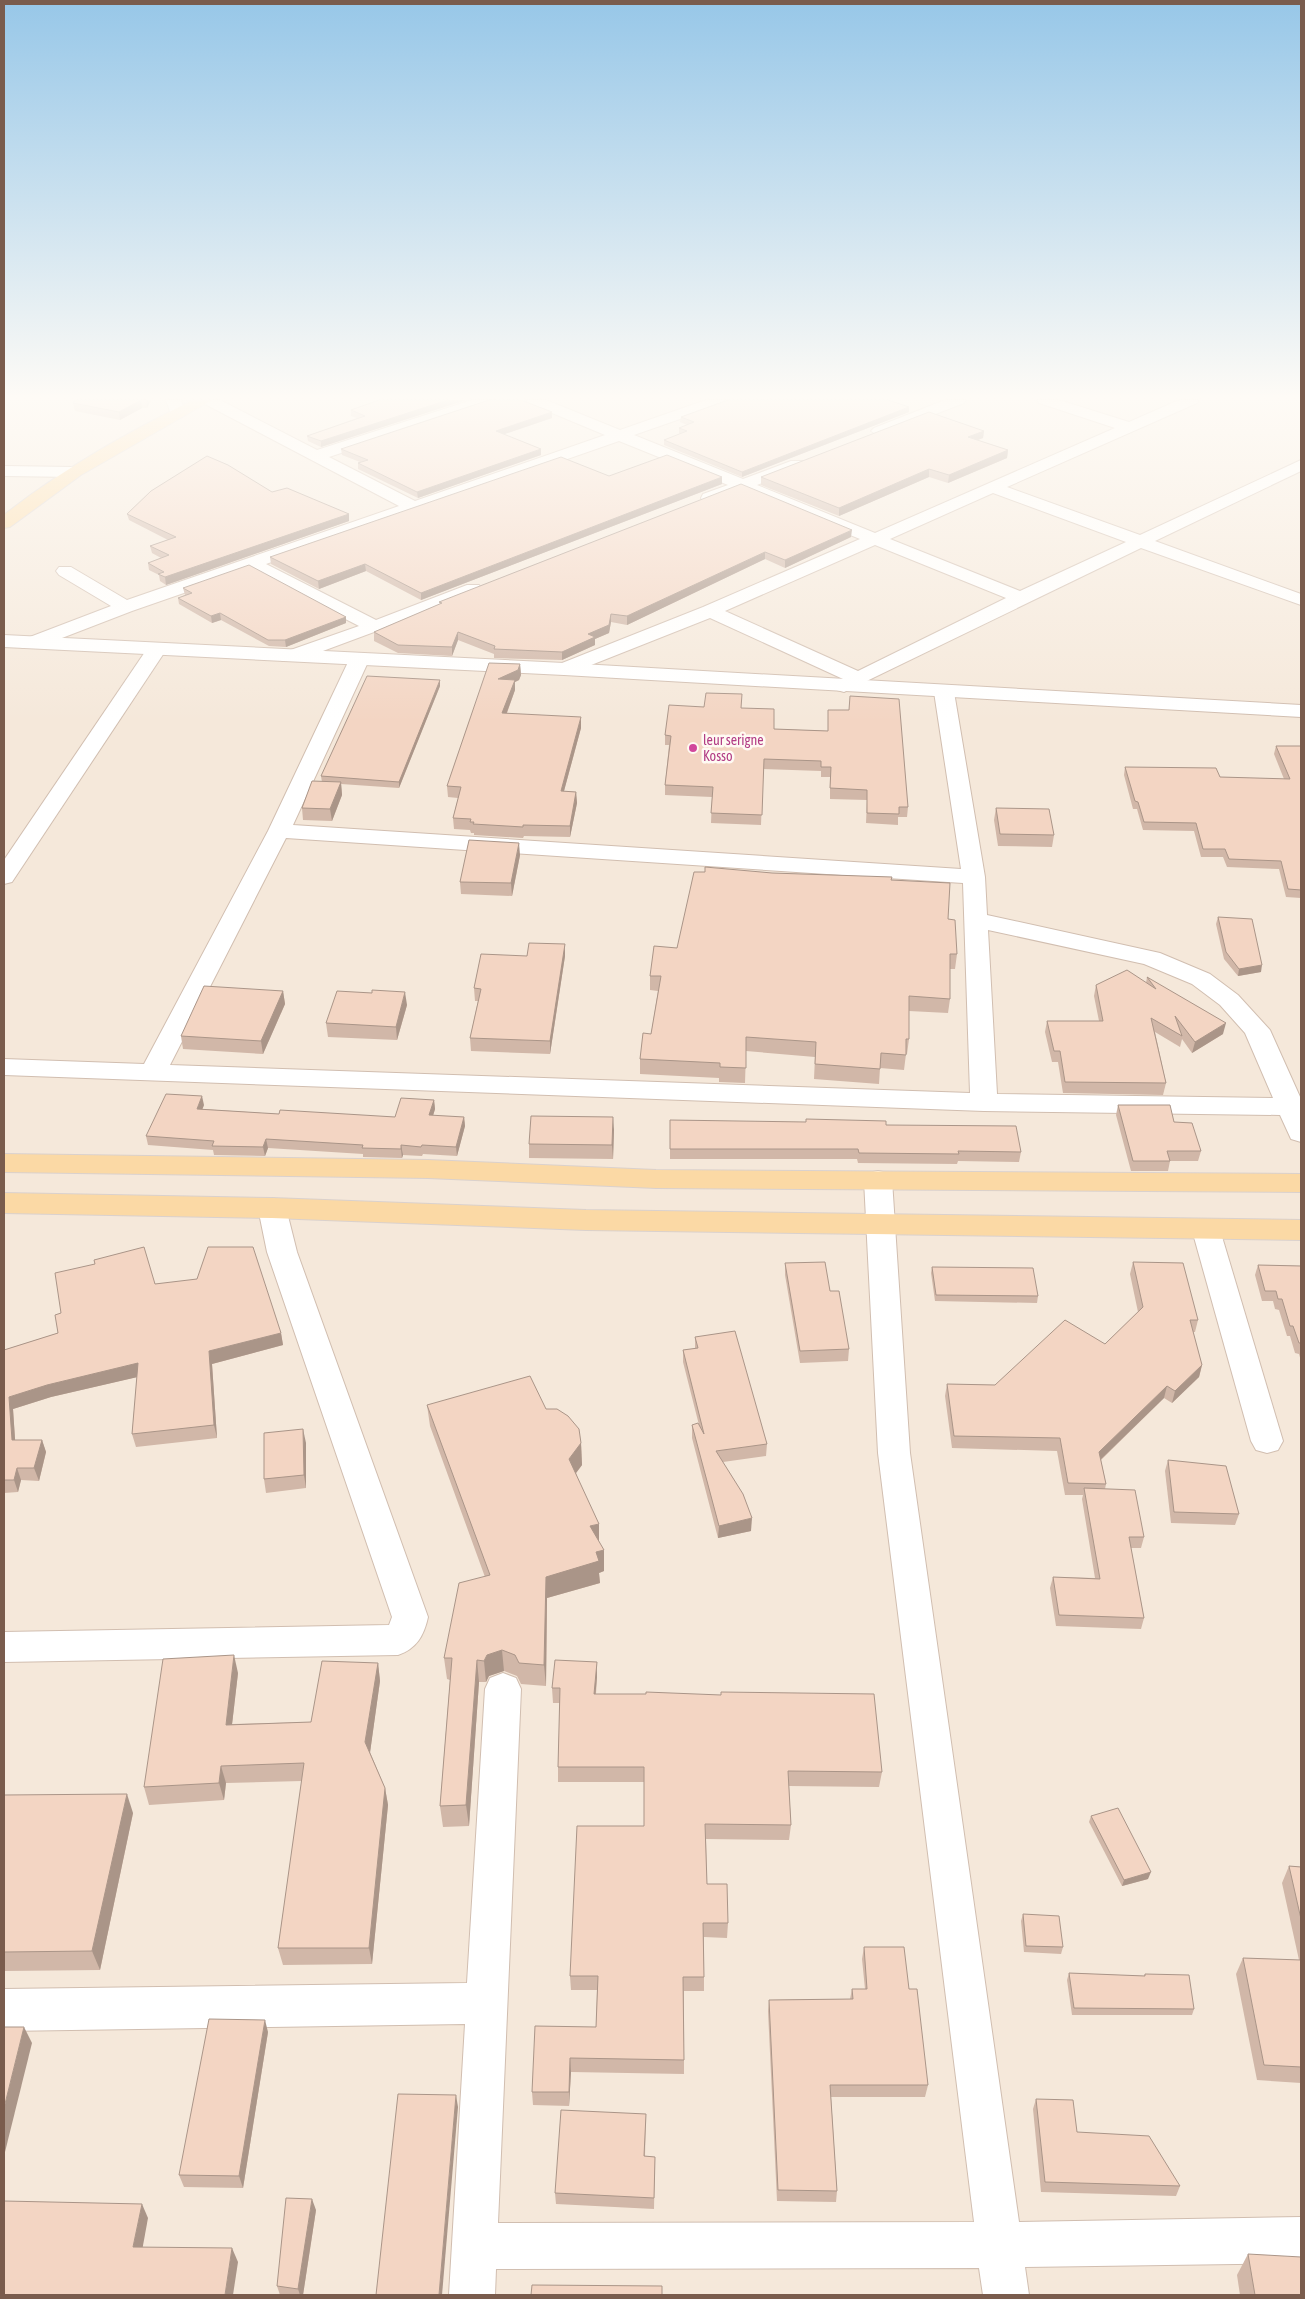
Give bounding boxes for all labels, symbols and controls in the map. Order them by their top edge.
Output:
place label: leur serigne Kosso [703,732,764,764]
marker: leur serigne Kosso [687,742,699,754]

